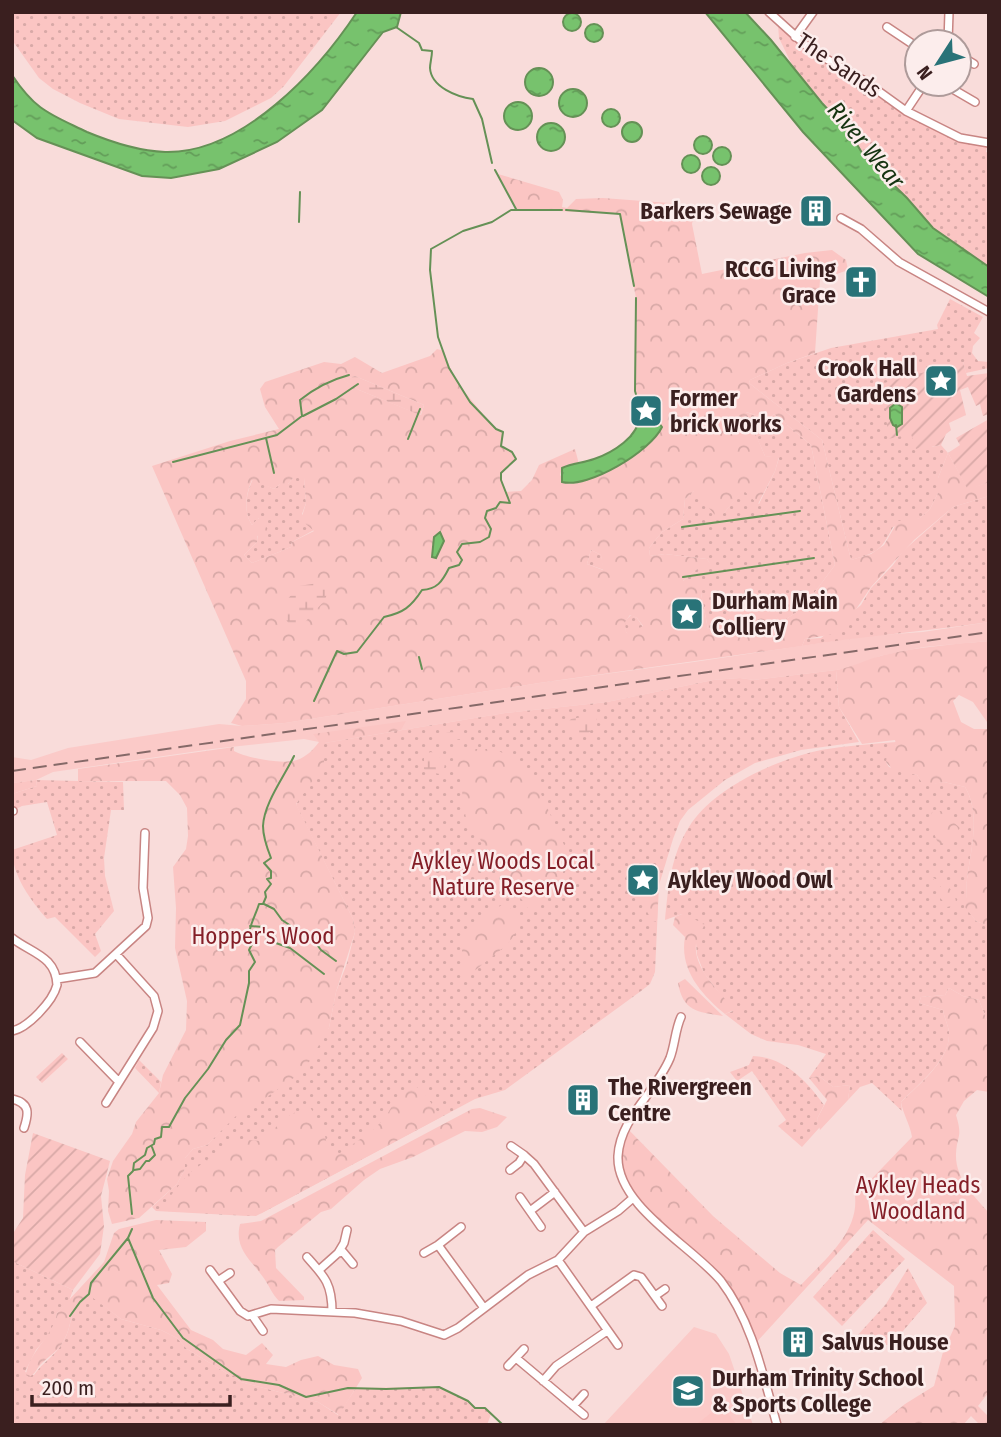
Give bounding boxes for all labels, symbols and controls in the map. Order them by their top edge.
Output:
street label: The Sands [791,26,887,104]
north arrow [903,28,973,98]
text: N [912,61,937,84]
water label: River Wear [822,96,911,195]
building icon: Barkers Sewage [797,192,835,230]
place label: Barkers Sewage [640,197,792,225]
place label: RCCG Living Grace [725,255,837,309]
church icon: RCCG Living Grace [842,263,880,301]
place label: Crook Hall Gardens [818,354,917,408]
place icon: Crook Hall Gardens [922,362,960,400]
place label: Former brick works [670,384,782,438]
place icon: Former brick works [627,392,665,430]
place label: Durham Main Colliery [712,587,838,641]
place icon: Durham Main Colliery [668,595,706,633]
park label: Aykley Woods Local Nature Reserve [411,847,595,901]
place icon: Aykley Wood Owl [624,861,662,899]
place label: Aykley Wood Owl [667,866,833,894]
park label: Hopper's Wood [191,922,335,950]
place label: The Rivergreen Centre [608,1073,752,1127]
building icon: The Rivergreen Centre [564,1081,602,1119]
park label: Aykley Heads Woodland [856,1171,980,1225]
building icon: Salvus House [779,1323,817,1361]
place label: Salvus House [822,1328,949,1356]
scale bar [32,1364,229,1408]
place label: Durham Trinity School & Sports College [712,1364,924,1418]
school or university icon: Durham Trinity School & Sports College [669,1372,707,1410]
text: 200 m [42,1375,94,1401]

